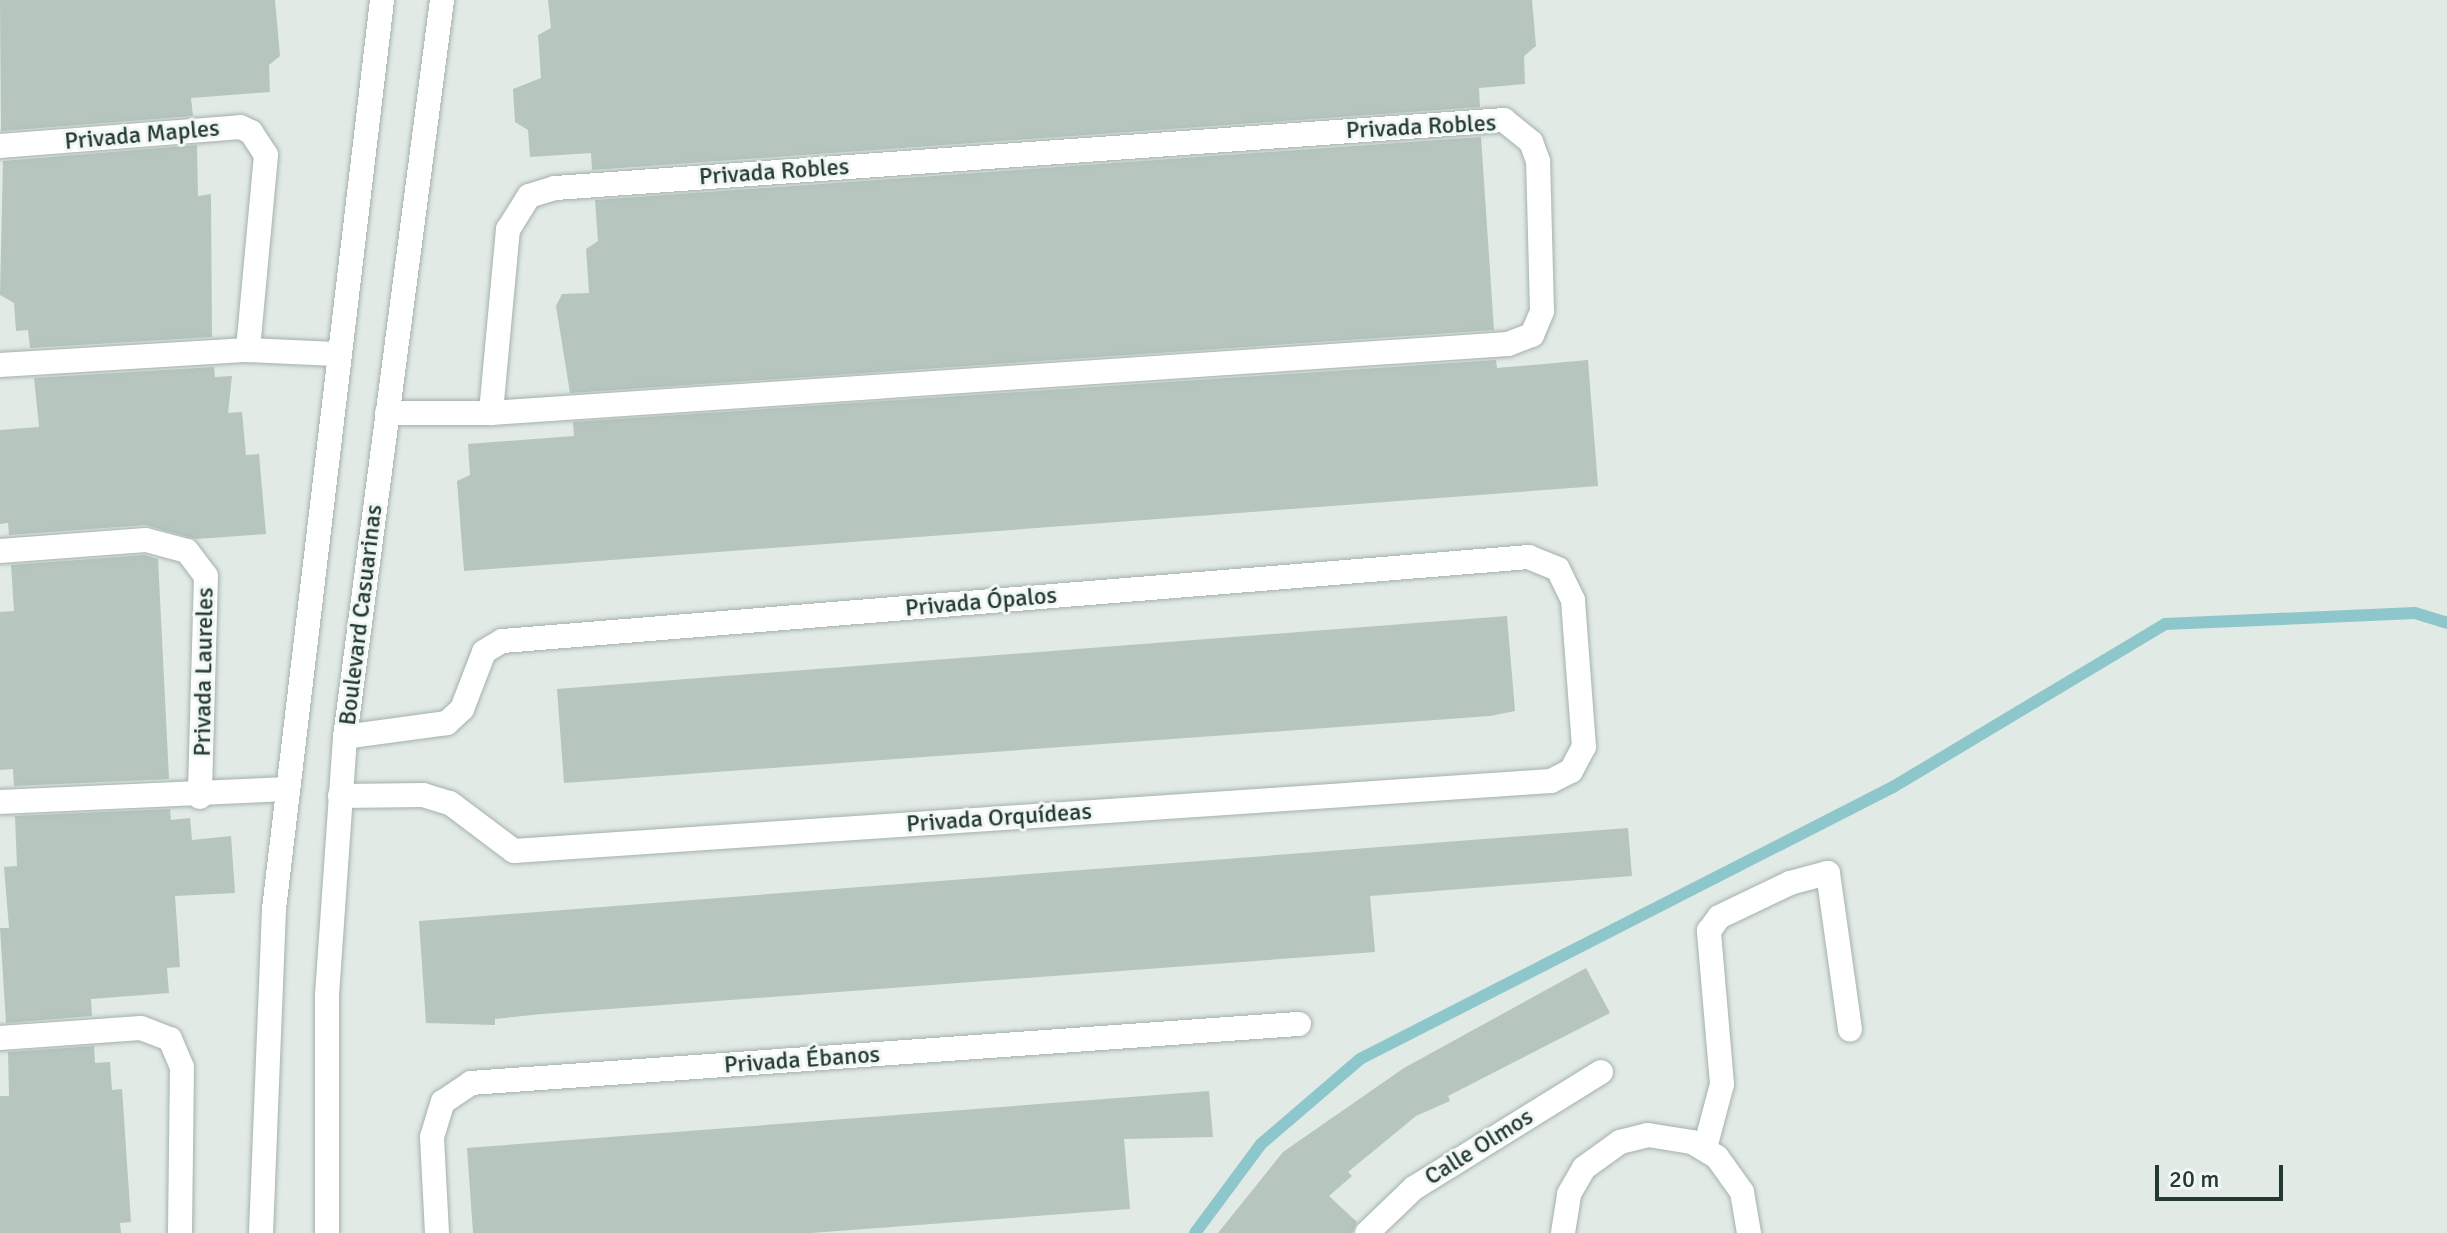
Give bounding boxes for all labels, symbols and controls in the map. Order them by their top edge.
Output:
street label: Privada Robles [1345,109,1497,145]
street label: Privada Maples [63,114,221,156]
street label: Privada Robles [698,152,850,192]
street label: Boulevard Casuarinas [333,503,389,727]
street label: Privada Ópalos [904,581,1058,623]
street label: Privada Laureles [188,587,220,757]
street label: Privada Orquídeas [905,797,1093,839]
street label: Privada Ébanos [723,1040,881,1080]
street label: Calle Olmos [1420,1102,1538,1192]
scale bar [2159,1149,2287,1199]
text: 20 m [2169,1164,2219,1194]

